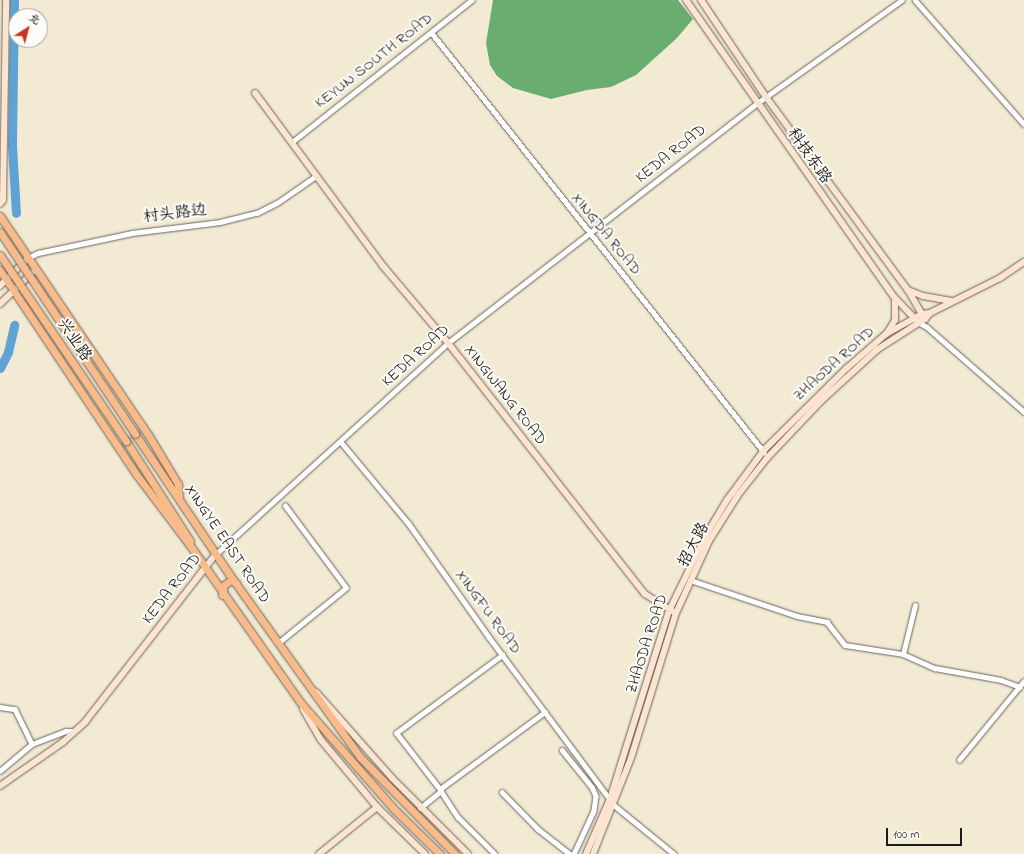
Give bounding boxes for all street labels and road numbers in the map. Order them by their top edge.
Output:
street label: KEYUN SOUTH ROAD [311,9,437,113]
street label: KEDA ROAD [632,121,710,187]
street label: 科技东路 [783,124,835,188]
street label: XINGDA ROAD [567,189,645,279]
street label: 村头路边 [142,201,208,227]
street label: 兴业路 [53,315,95,365]
street label: KEDA ROAD [378,321,454,391]
street label: ZHAODA ROAD [789,322,879,406]
street label: XINGWANG ROAD [460,341,550,449]
street label: XINGYE EAST ROAD [180,481,274,607]
street label: 招大路 [674,519,714,571]
street label: KEDA ROAD [139,550,205,628]
street label: XINGFU ROAD [451,566,525,658]
street label: ZHAODA ROAD [622,592,672,696]

